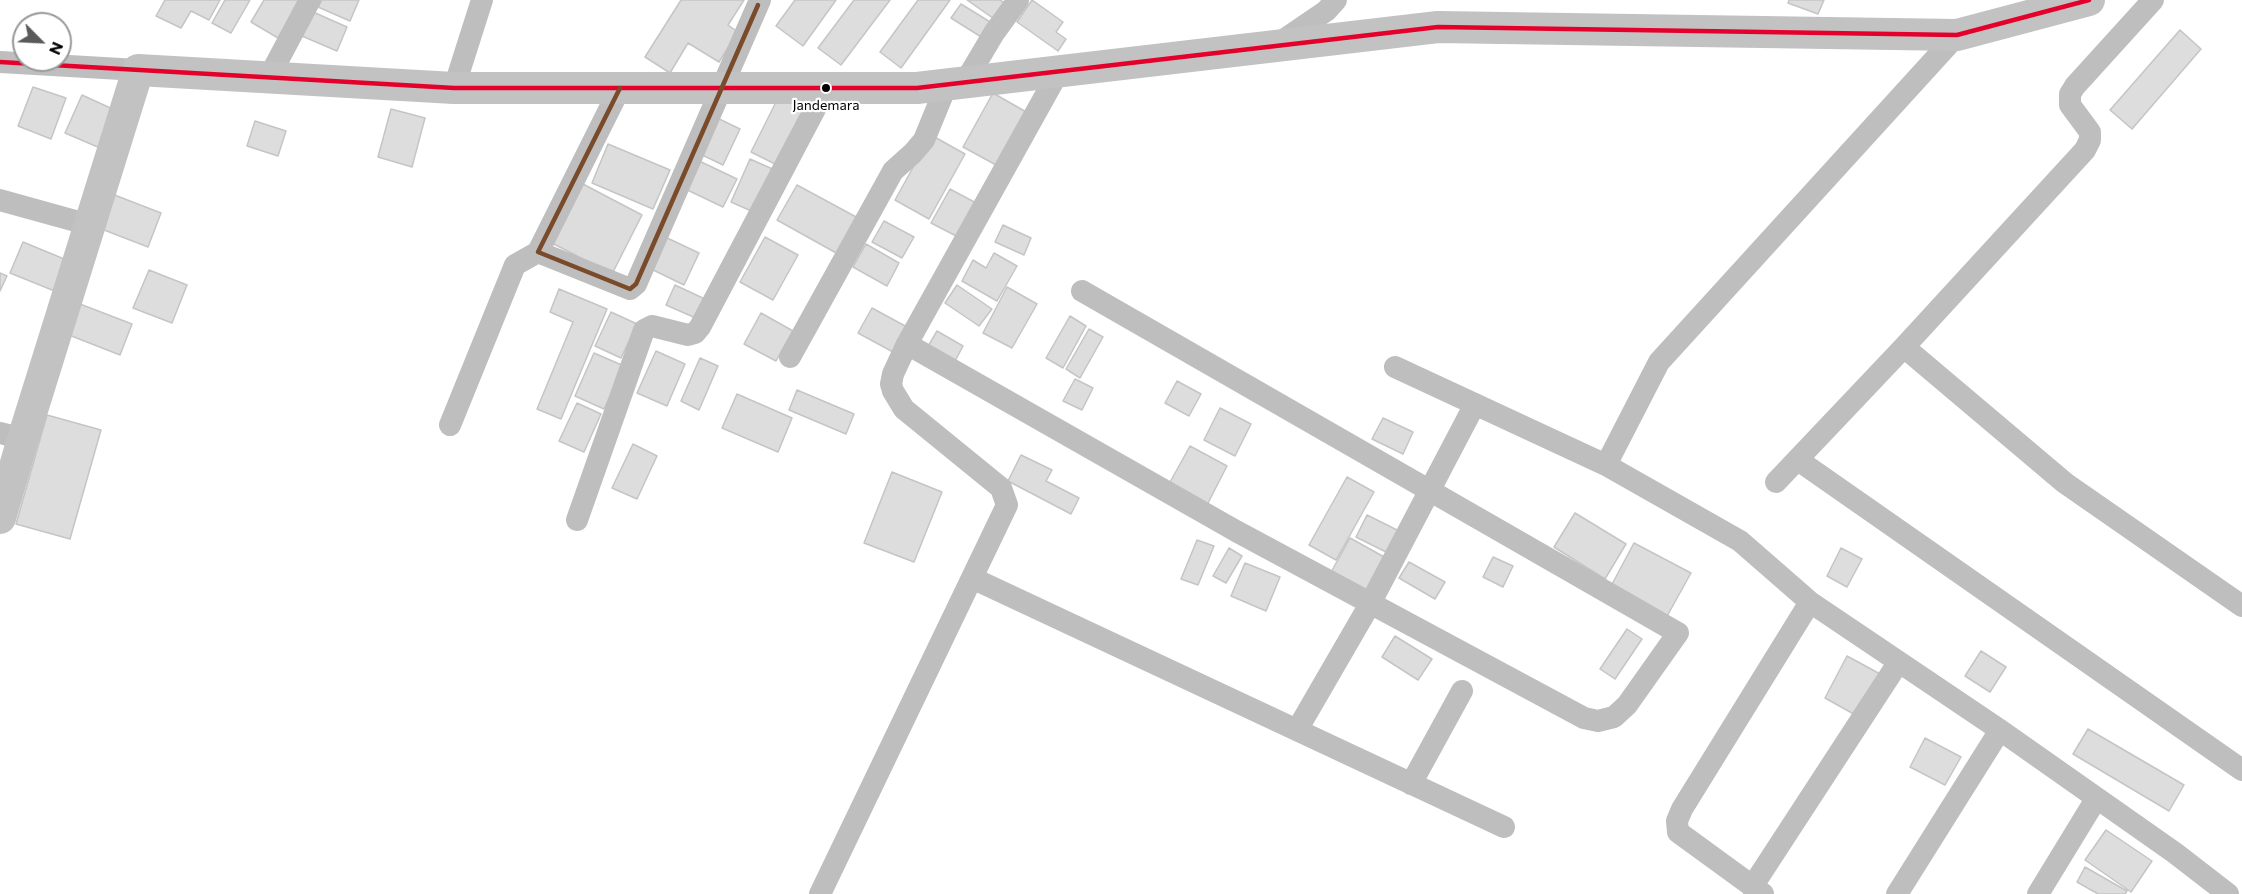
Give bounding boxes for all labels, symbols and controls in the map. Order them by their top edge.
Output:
north arrow [12,12,72,72]
text: N [46,39,68,58]
marker: Jandemara [820,82,832,94]
place label: Jandemara [792,97,860,113]

